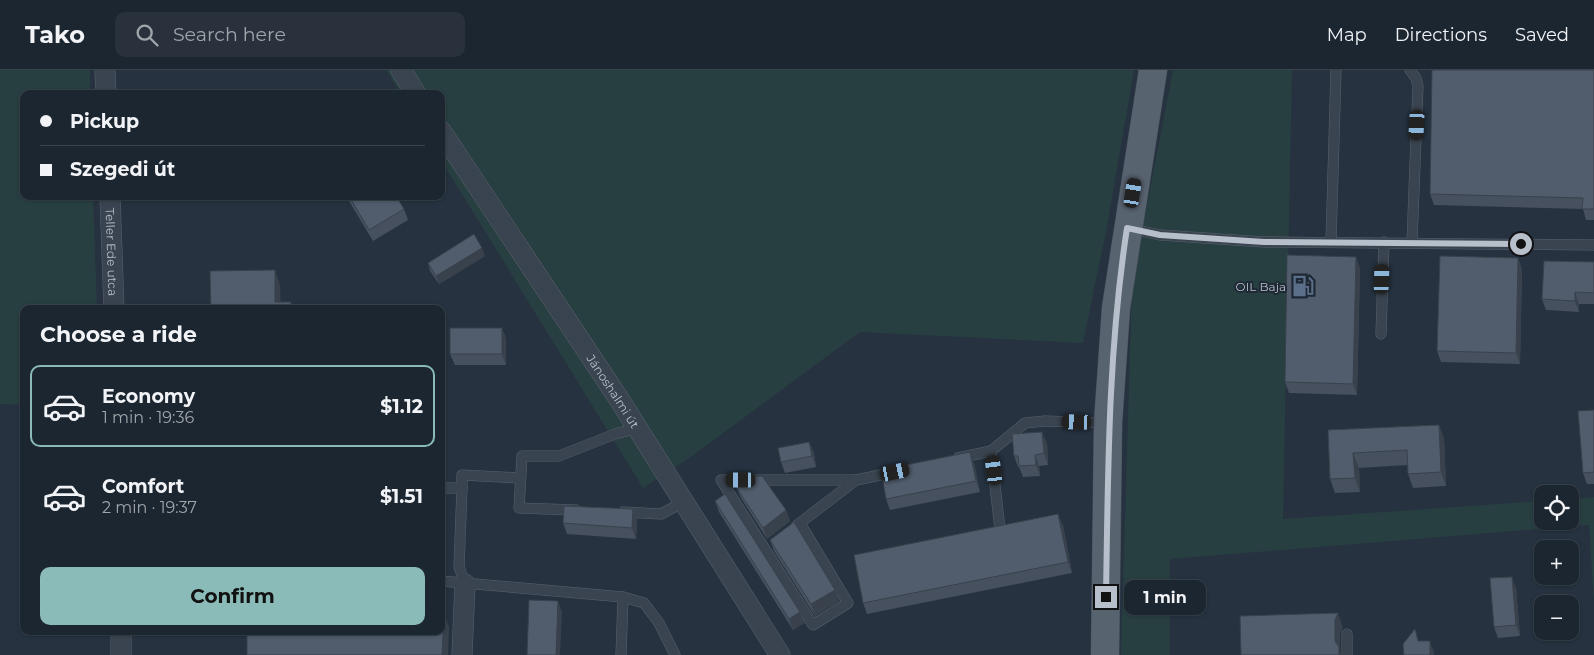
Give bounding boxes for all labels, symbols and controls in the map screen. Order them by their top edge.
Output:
search box [115,12,465,57]
text: Tako [25,20,85,49]
icon: search [133,21,161,49]
text: Search here [173,23,286,46]
text: Map [1327,24,1367,46]
text: Directions [1395,24,1487,46]
text: Saved [1515,24,1569,46]
text: Pickup [70,110,139,133]
car [1408,110,1425,140]
text: Szegedi út [70,158,175,181]
car [1123,177,1142,209]
street label: Teller Ede utca [103,208,121,296]
route start [1510,233,1532,255]
car [1373,264,1390,294]
fuel station icon: OIL Baja [1290,273,1316,299]
place label: OIL Baja [1236,279,1286,294]
text: Choose a ride [40,321,197,348]
street label: Jánoshalmi út [583,350,643,431]
icon: car [42,384,87,429]
text: Economy [102,385,195,408]
text: $1.12 [380,395,423,418]
text: 1 min · 19:36 [102,408,194,427]
car [1061,414,1092,430]
car [984,454,1003,486]
car [878,462,911,482]
car [726,473,756,488]
icon: car [42,474,87,519]
text: Comfort [102,475,184,498]
text: $1.51 [380,485,423,508]
map controls [1534,485,1579,640]
button: locate [1534,485,1579,530]
text: 2 min · 19:37 [102,498,197,517]
button: + [1534,540,1579,585]
button: Confirm [40,567,425,625]
callout: 1 min [1124,580,1206,614]
route end [1095,586,1117,608]
text: 1 min [1143,588,1187,607]
button: − [1534,595,1579,640]

